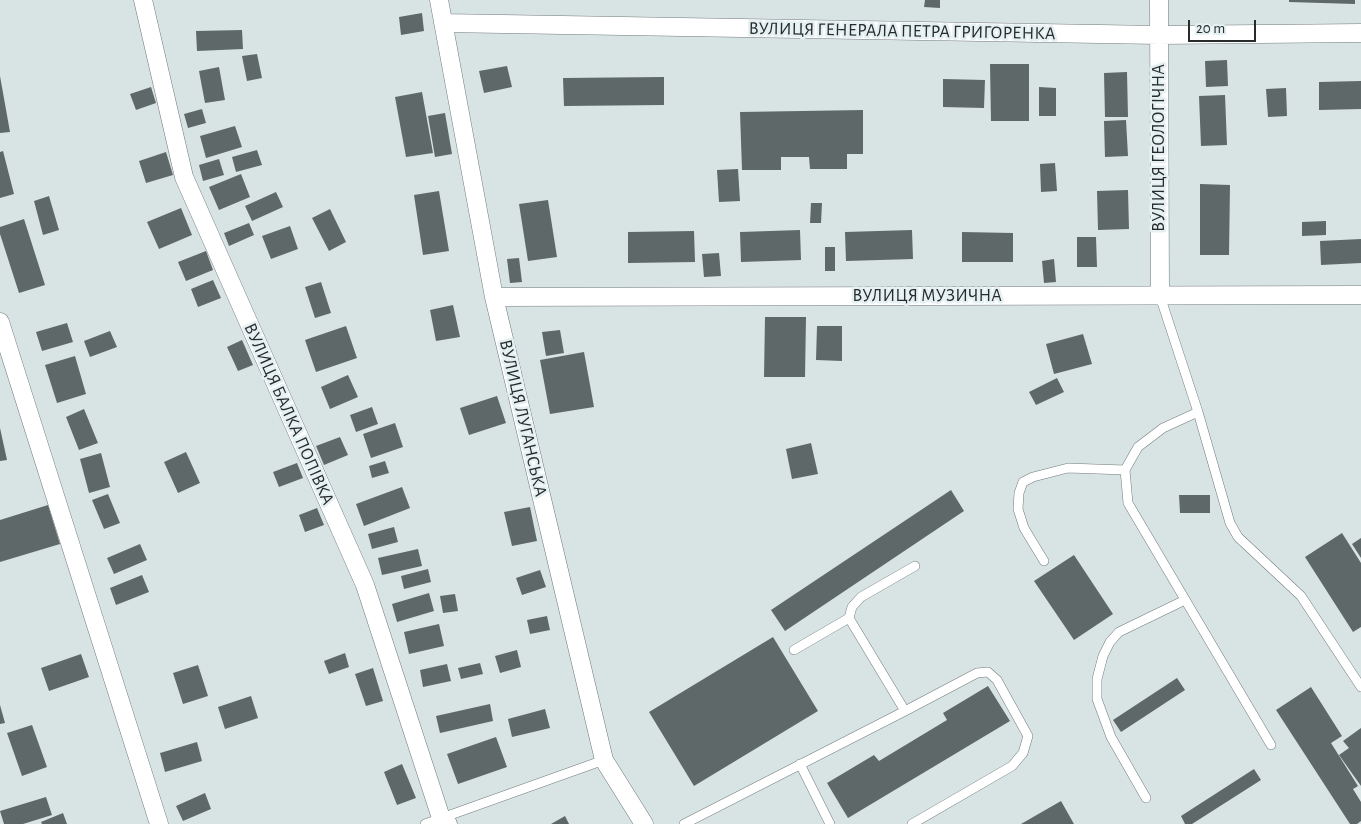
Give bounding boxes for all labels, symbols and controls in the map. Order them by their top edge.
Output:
scale bar [1191,10,1258,42]
street label: ВУЛИЦЯ ГЕНЕРАЛА ПЕТРА ГРИГОРЕНКА [748,18,1056,44]
text: 20 m [1196,21,1225,36]
street label: ВУЛИЦЯ ГЕОЛОГІЧНА [1148,64,1170,232]
street label: ВУЛИЦЯ МУЗИЧНА [852,285,1002,307]
street label: ВУЛИЦЯ БАЛКА ПОПІВКА [239,320,339,508]
street label: ВУЛИЦЯ ЛУГАНСЬКА [494,337,552,499]

